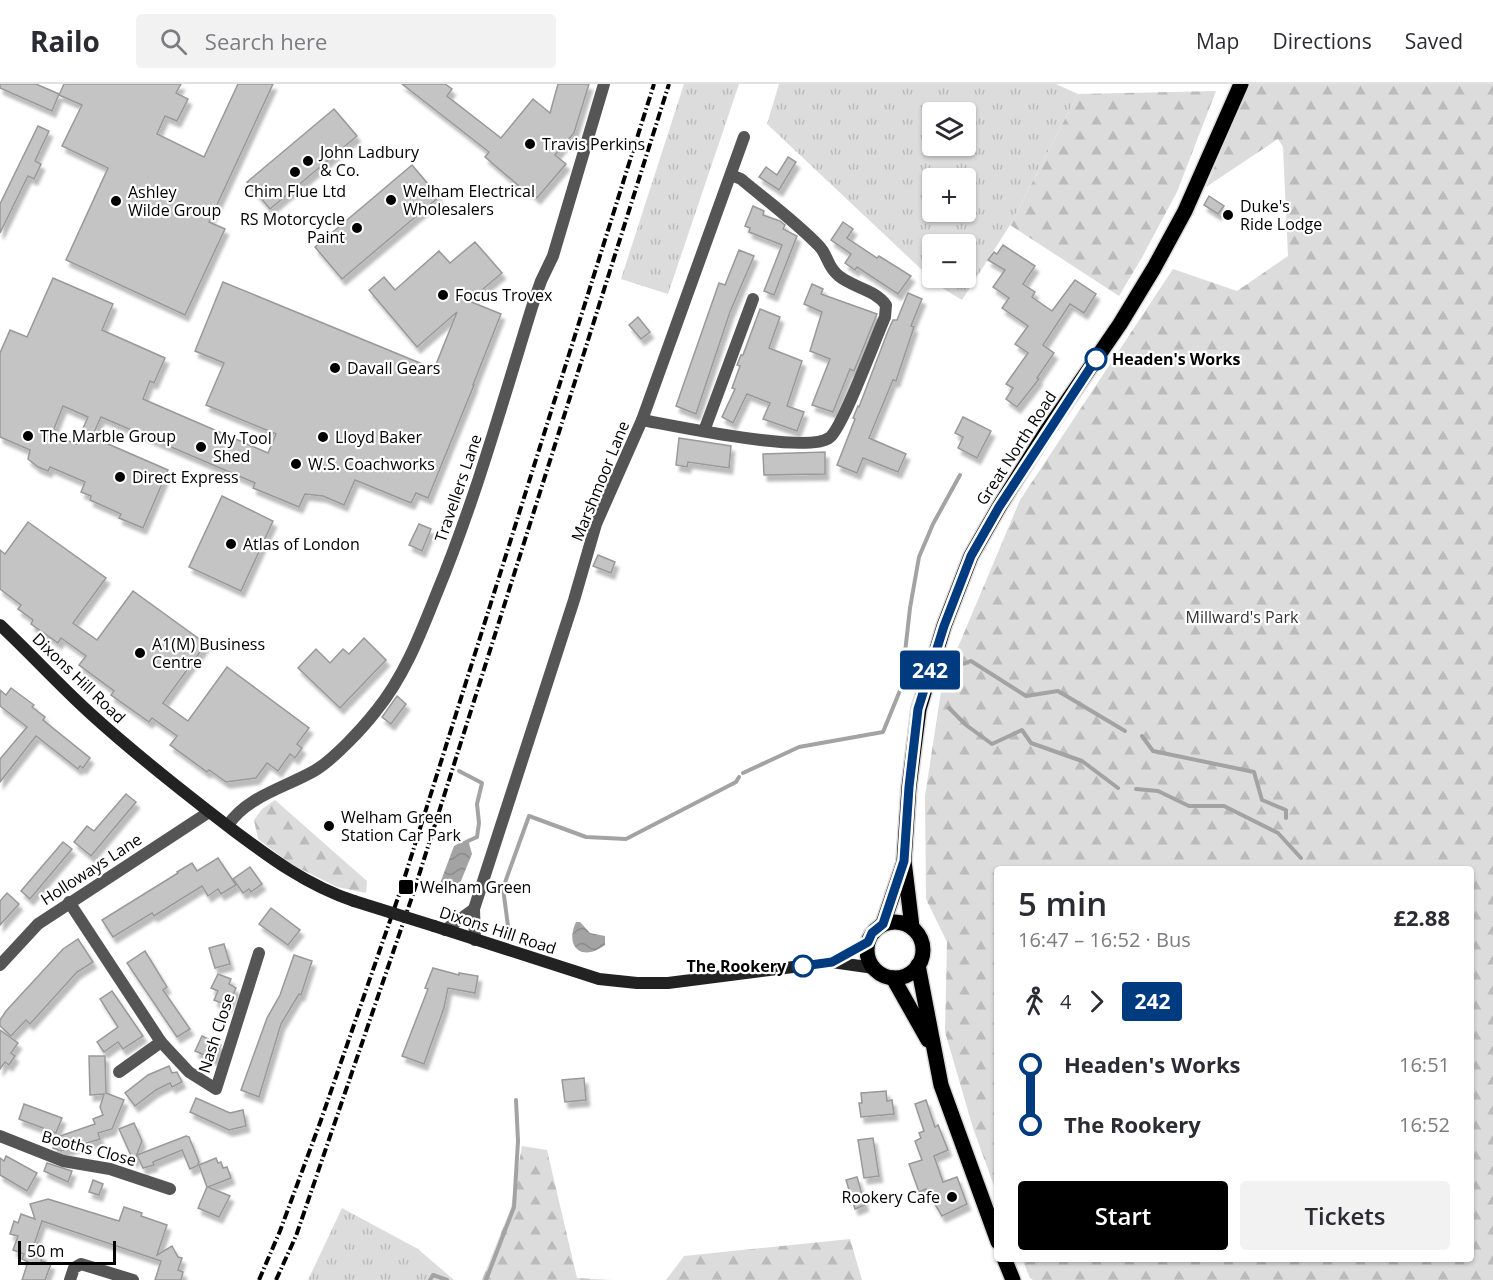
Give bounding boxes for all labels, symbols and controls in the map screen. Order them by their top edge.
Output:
search box [136,14,556,68]
text: Railo [30,22,100,60]
icon: search [157,25,190,58]
text: Search here [205,26,327,56]
text: Map [1196,27,1239,55]
text: Directions [1272,27,1372,55]
text: Saved [1405,27,1463,55]
map controls [922,102,976,288]
button: layers [922,102,976,156]
place label: Travis Perkins [542,133,645,155]
marker: Travis Perkins [523,137,537,151]
place label: John Ladbury & Co. [318,141,420,181]
marker: John Ladbury & Co. [301,154,315,168]
marker: Chim Flue Ltd [288,165,302,179]
button: + [922,168,976,222]
place label: Chim Flue Ltd [244,180,346,202]
place label: Welham Electrical Wholesalers [403,180,535,220]
place label: Ashley Wilde Group [128,181,221,221]
marker: Welham Electrical Wholesalers [384,193,398,207]
marker: Ashley Wilde Group [109,194,123,208]
place label: Duke's Ride Lodge [1240,195,1322,235]
place label: RS Motorcycle Paint [240,208,345,248]
marker: Duke's Ride Lodge [1221,208,1235,222]
marker: RS Motorcycle Paint [350,221,364,235]
button: − [922,234,976,288]
place label: Focus Trovex [455,284,553,306]
marker: Focus Trovex [436,288,450,302]
marker: Headen's Works [1085,348,1107,370]
place label: Headen's Works [1112,348,1240,370]
place label: Davall Gears [347,357,440,379]
marker: Davall Gears [328,361,342,375]
street label: Great North Road [971,387,1061,509]
street label: Marshmoor Lane [566,418,634,544]
place label: The Marble Group [40,425,176,447]
place label: Lloyd Baker [335,426,423,448]
place label: My Tool Shed [213,427,272,467]
marker: The Marble Group [21,429,35,443]
marker: Lloyd Baker [316,430,330,444]
street label: Travellers Lane [429,431,487,545]
marker: My Tool Shed [194,440,208,454]
place label: W.S. Coachworks [308,453,435,475]
marker: W.S. Coachworks [289,457,303,471]
place label: Direct Express [132,466,239,488]
marker: Direct Express [113,470,127,484]
place label: Atlas of London [243,533,360,555]
marker: Atlas of London [224,537,238,551]
park label: Millward's Park [1186,606,1299,628]
street label: Dixons Hill Road [28,628,130,728]
place label: A1(M) Business Centre [152,633,265,673]
marker: A1(M) Business Centre [133,646,147,660]
line badge: 242 [896,650,964,690]
text: 242 [912,656,948,684]
place label: Welham Green Station Car Park [341,806,461,846]
marker: Welham Green Station Car Park [322,819,336,833]
street label: Holloways Lane [36,828,146,910]
place label: Welham Green [420,876,531,898]
marker: Welham Green [397,878,415,896]
text: 5 min [1018,881,1107,926]
street label: Dixons Hill Road [437,901,559,959]
text: £2.88 [1393,902,1450,932]
text: 16:47 – 16:52 · Bus [1018,926,1191,953]
place label: The Rookery [686,955,787,977]
marker: The Rookery [792,955,814,977]
icon: walk [1018,985,1051,1018]
icon: forward [1080,985,1113,1018]
text: 242 [1134,987,1170,1015]
text: 4 [1060,988,1071,1015]
street label: Nash Close [193,990,239,1076]
text: Headen's Works [1064,1049,1240,1079]
text: 16:51 [1399,1051,1450,1078]
text: The Rookery [1064,1109,1201,1139]
text: 16:52 [1399,1111,1450,1138]
street label: Booths Close [39,1125,139,1171]
button: Start [1018,1181,1228,1250]
button: Tickets [1240,1181,1450,1250]
place label: Rookery Cafe [841,1186,940,1208]
marker: Rookery Cafe [945,1190,959,1204]
scale bar [18,1238,116,1266]
text: 50 m [27,1240,64,1262]

